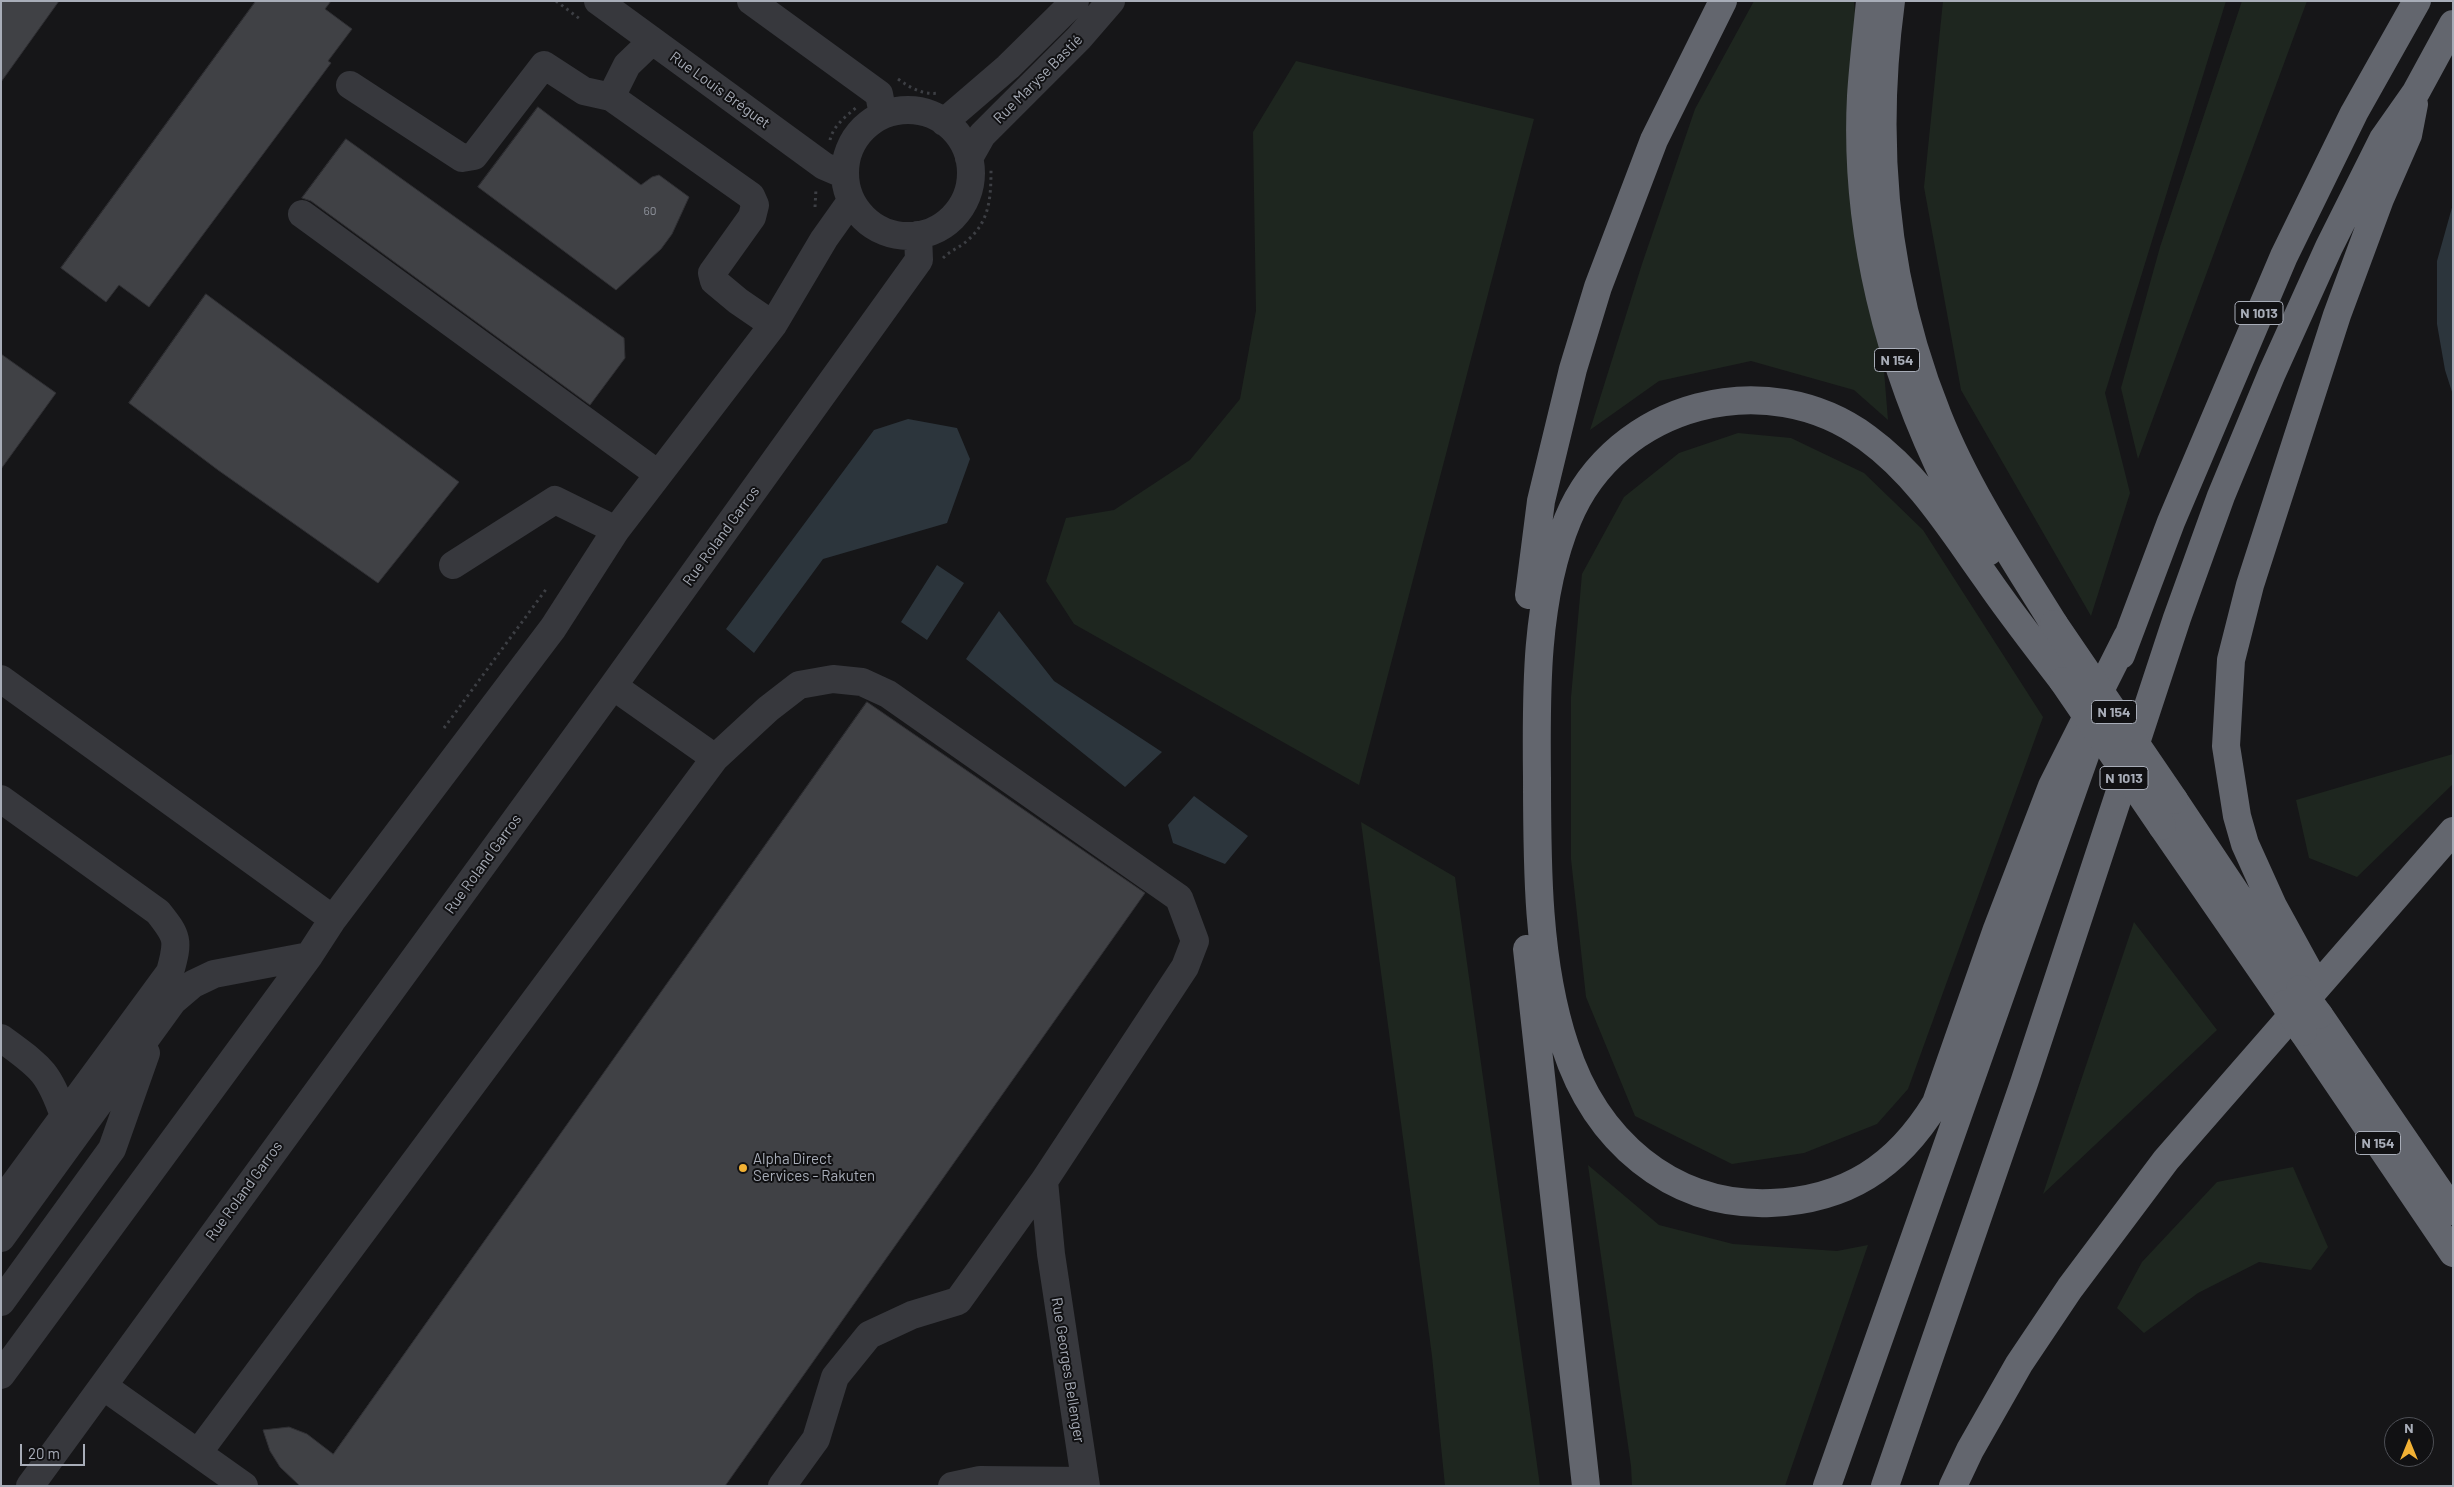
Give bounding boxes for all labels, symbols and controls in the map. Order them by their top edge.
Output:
street label: Rue Maryse Bastié [990,31,1086,127]
street label: Rue Louis Bréguet [666,48,774,132]
house number: 60 [644,204,656,218]
road number: N 1013 [2235,302,2283,324]
road number: N 154 [1874,348,1920,372]
street label: Rue Roland Garros [679,483,763,589]
road number: N 154 [2092,700,2136,724]
road number: N 1013 [2100,766,2148,790]
street label: Rue Roland Garros [441,811,525,917]
road number: N 154 [2356,1132,2400,1154]
street label: Rue Roland Garros [202,1138,286,1244]
place label: Alpha Direct Services - Rakuten [753,1150,875,1185]
marker: Alpha Direct Services - Rakuten [737,1162,749,1174]
street label: Rue Georges Bellenger [1048,1296,1088,1444]
north arrow [2384,1417,2434,1467]
text: N [2404,1419,2414,1436]
scale bar [22,1434,88,1466]
text: 20 m [28,1444,60,1462]

